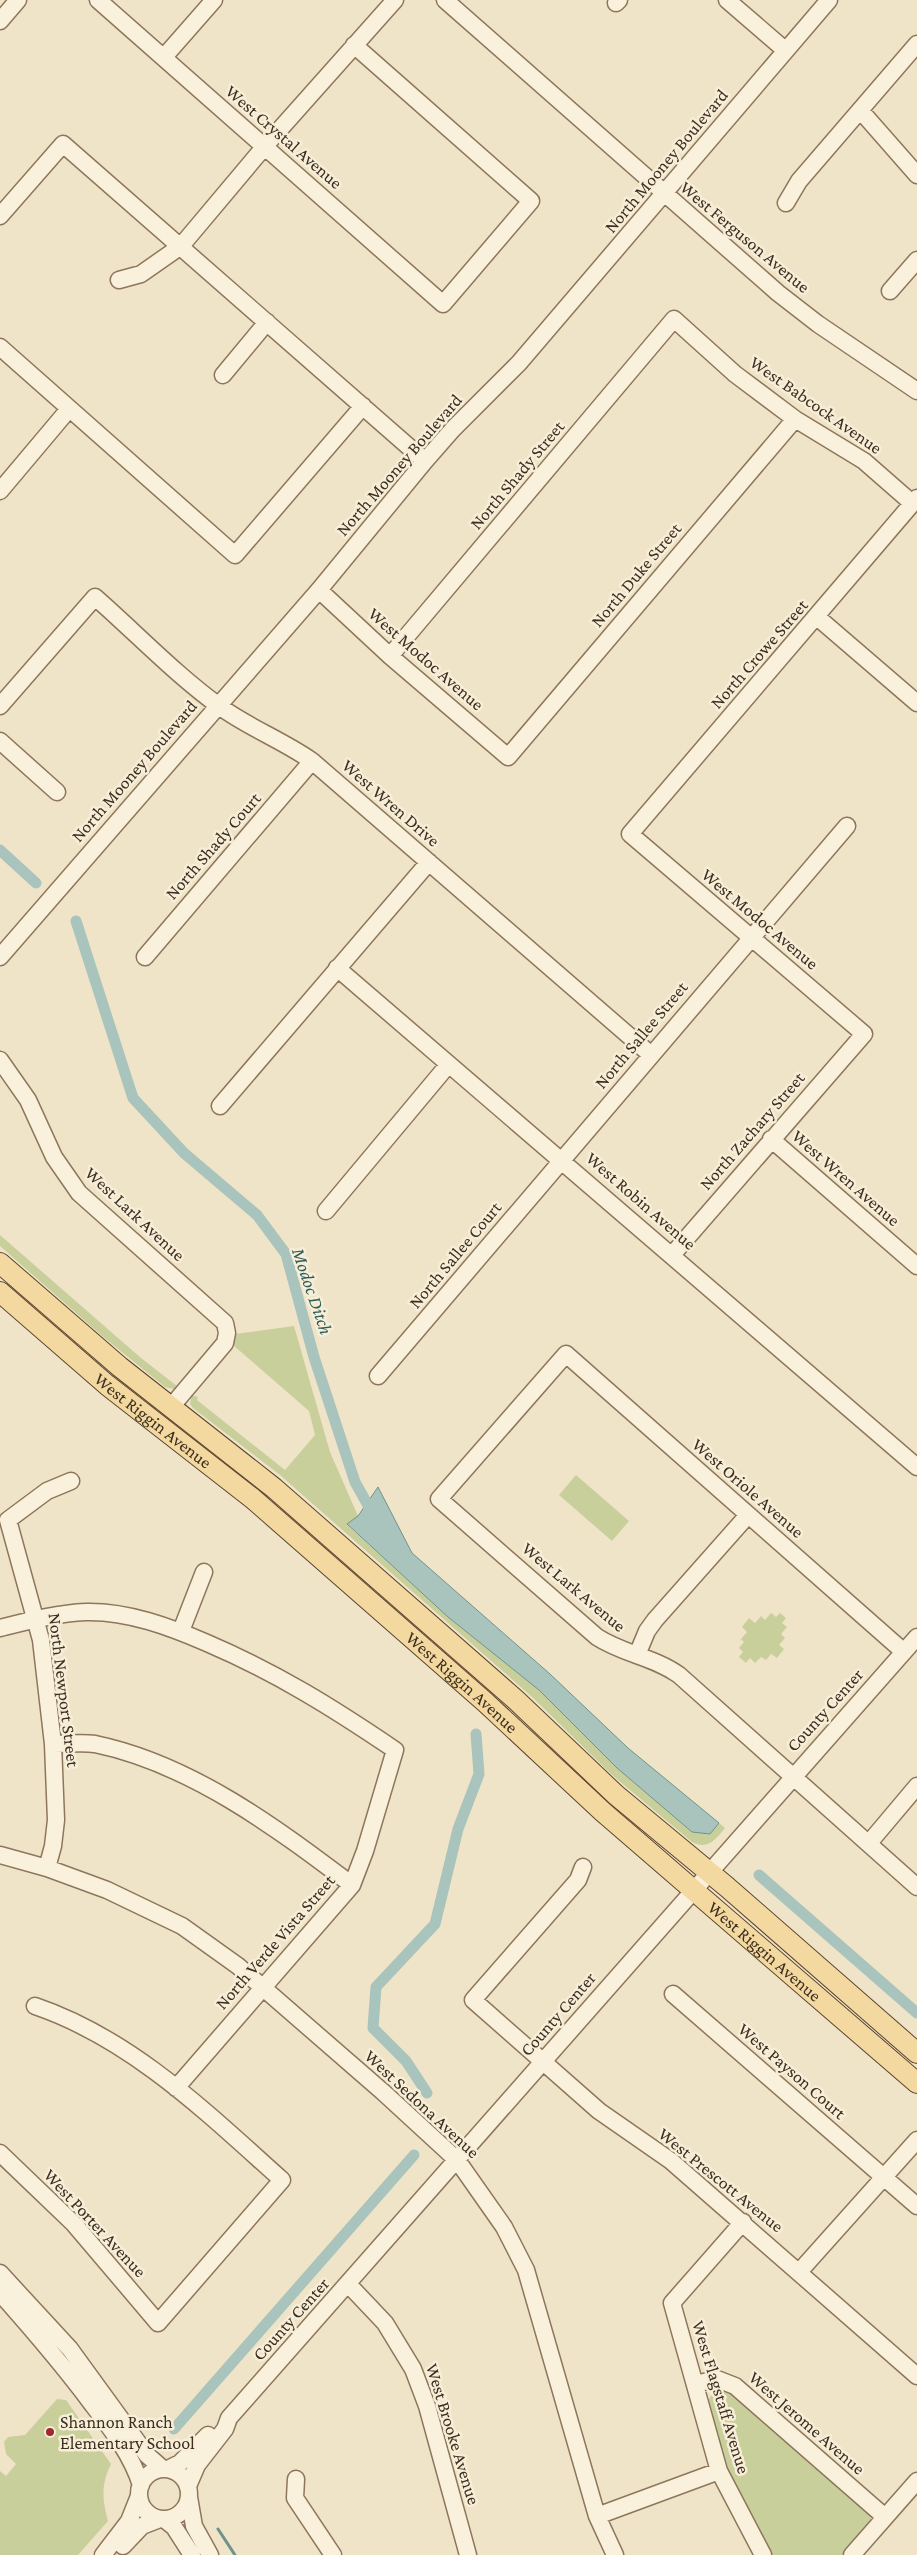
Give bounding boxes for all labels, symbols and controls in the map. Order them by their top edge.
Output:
street label: West Crystal Avenue [222,81,346,193]
street label: North Mooney Boulevard [600,85,732,237]
street label: West Ferguson Avenue [676,177,814,297]
street label: West Babcock Avenue [746,352,886,458]
street label: North Mooney Boulevard [332,390,466,540]
street label: North Shady Street [466,416,569,533]
street label: North Duke Street [587,518,686,631]
street label: North Crowe Street [706,595,813,713]
street label: West Modoc Avenue [364,603,488,715]
street label: North Mooney Boulevard [67,696,201,846]
street label: West Wren Drive [338,755,444,851]
street label: North Shady Court [161,788,266,903]
street label: West Modoc Avenue [698,864,822,974]
street label: North Sallee Street [590,977,692,1093]
street label: North Zachary Street [695,1067,809,1194]
street label: West Wren Avenue [788,1126,904,1230]
street label: West Robin Avenue [582,1148,700,1254]
street label: West Lark Avenue [81,1163,189,1265]
street label: North Sallee Court [405,1197,506,1312]
water label: Modoc Ditch [288,1244,337,1337]
street label: West Riggin Avenue [90,1369,216,1473]
street label: West Oriole Avenue [688,1434,808,1542]
street label: West Lark Avenue [518,1538,630,1636]
street label: North Newport Street [45,1612,84,1769]
street label: West Riggin Avenue [402,1627,522,1737]
street label: County Center [783,1664,868,1755]
street label: North Verde Vista Street [211,1870,340,2013]
street label: West Riggin Avenue [704,1897,825,2006]
street label: County Center [516,1968,600,2060]
street label: West Payson Court [734,2019,851,2124]
street label: West Sedona Avenue [361,2046,483,2162]
street label: West Prescott Avenue [655,2124,787,2237]
street label: West Porter Avenue [40,2165,150,2281]
street label: County Center [249,2273,334,2364]
street label: West Flagstaff Avenue [688,2318,754,2476]
street label: West Brooke Avenue [422,2361,484,2507]
street label: West Jerome Avenue [745,2367,869,2479]
place label: Shannon Ranch Elementary School [60,2412,195,2453]
marker: Shannon Ranch Elementary School [44,2426,56,2438]

